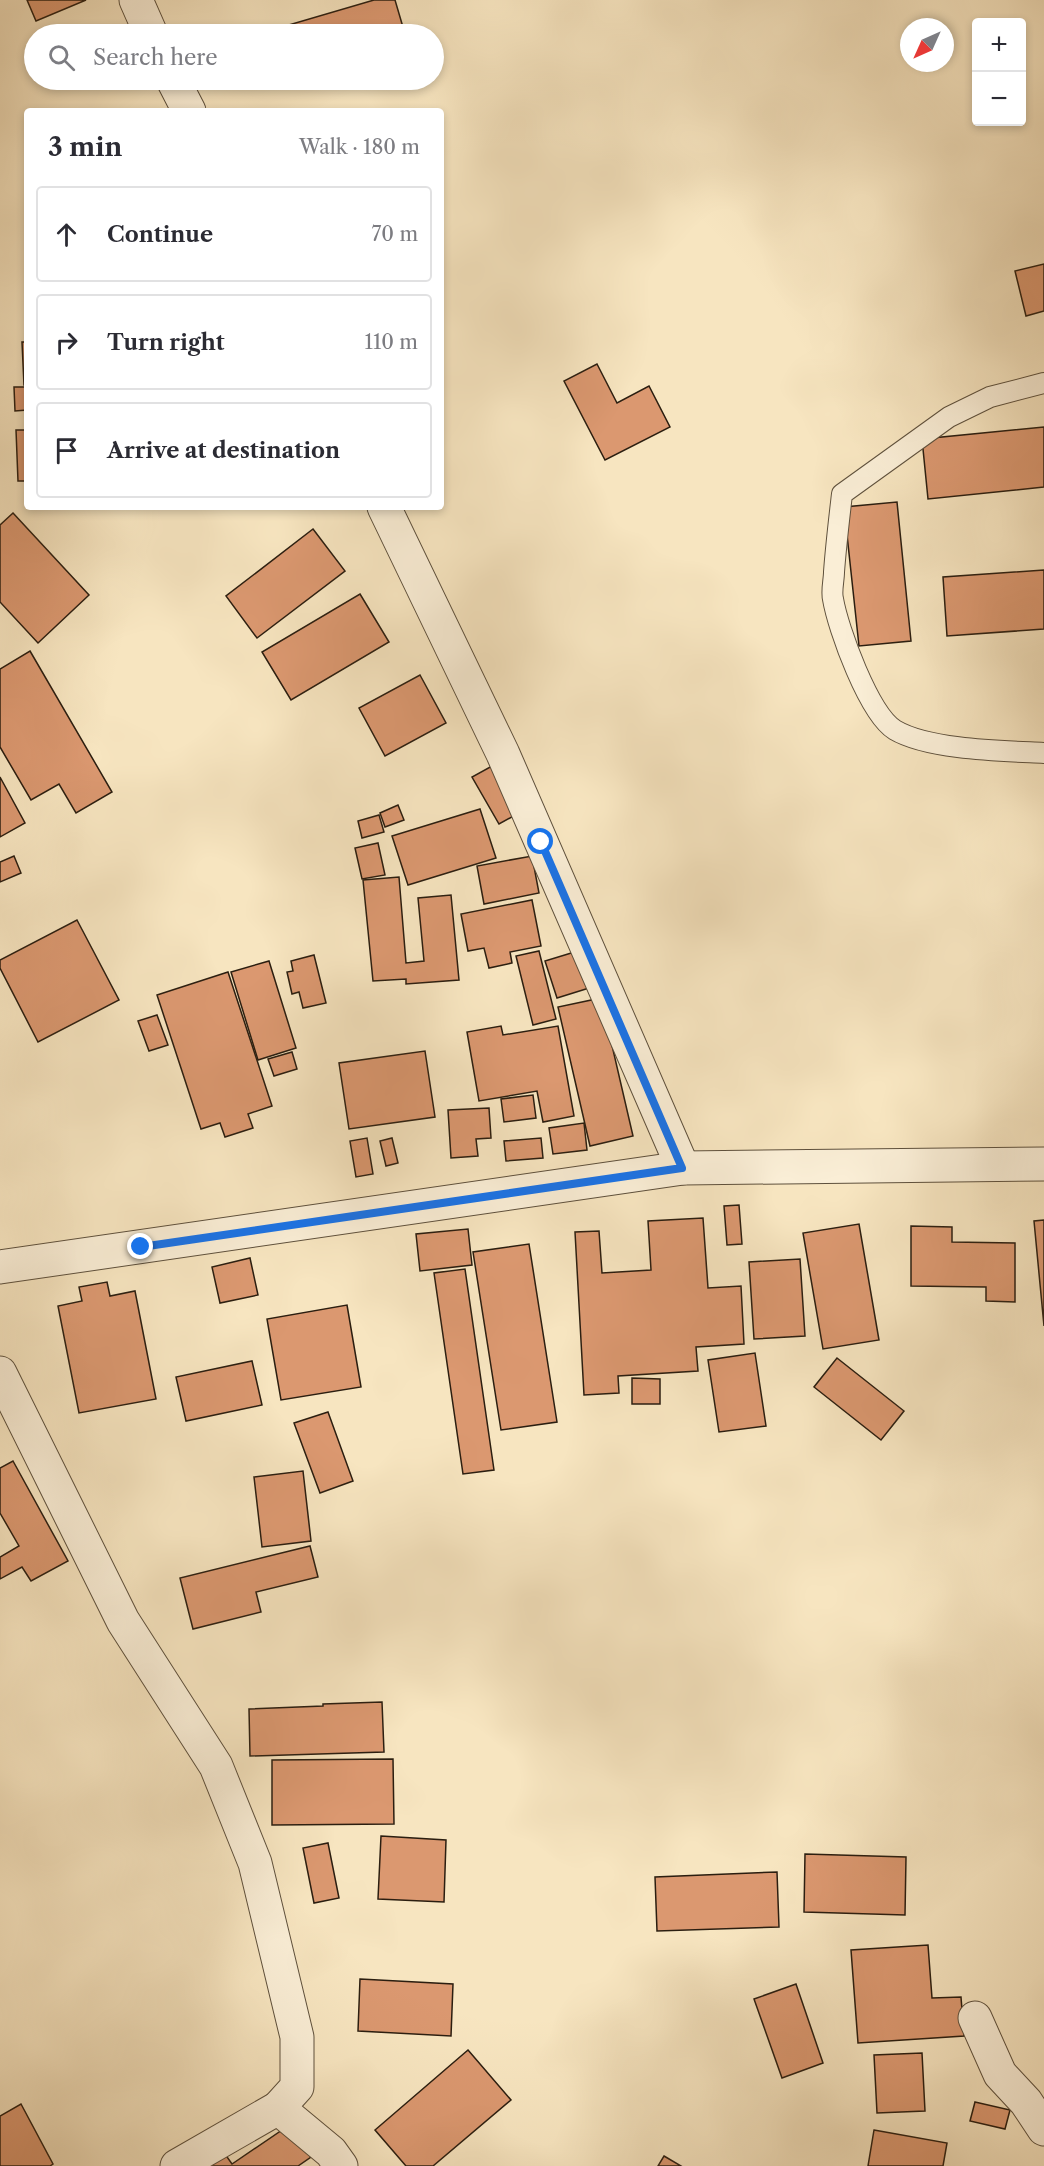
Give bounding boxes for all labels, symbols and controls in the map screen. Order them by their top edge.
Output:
north arrow [900,18,954,72]
map controls [972,18,1026,126]
button: + [972,18,1026,72]
search box [24,24,444,90]
icon: search [45,41,78,74]
text: Search here [93,44,218,71]
button: − [972,72,1026,126]
text: 3 min [48,131,122,163]
text: Walk · 180 m [299,135,420,159]
icon: ahead [50,218,83,251]
text: Continue [107,221,213,248]
text: 70 m [372,222,418,246]
icon: right [50,326,83,359]
text: Turn right [107,329,225,356]
text: 110 m [365,330,418,354]
icon: arrive [50,434,83,467]
text: Arrive at destination [107,437,340,464]
route start [527,828,553,854]
route end [127,1233,153,1259]

